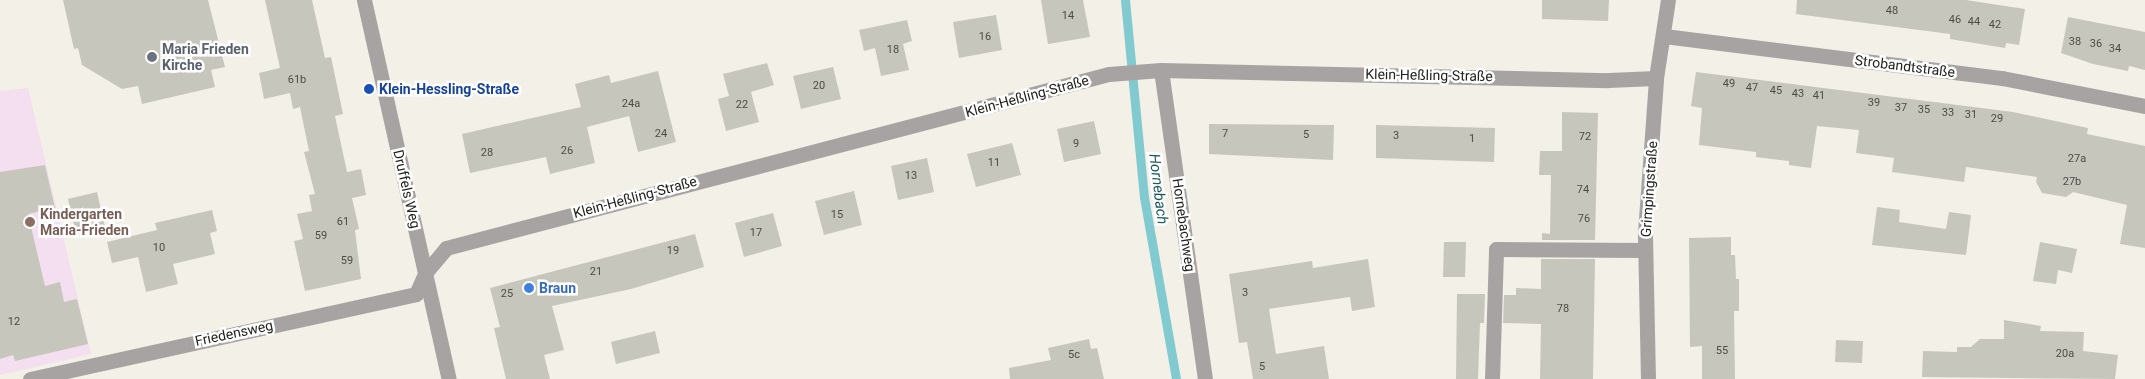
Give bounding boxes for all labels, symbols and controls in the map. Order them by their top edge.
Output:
house number: 48 [1886,4,1898,18]
house number: 14 [1062,9,1074,23]
house number: 46 [1949,13,1961,27]
house number: 44 [1968,15,1980,29]
house number: 42 [1989,18,2001,32]
house number: 16 [979,30,991,44]
house number: 38 [2069,35,2081,49]
house number: 36 [2090,37,2102,51]
place label: Maria Frieden Kirche [162,41,249,74]
house number: 34 [2109,42,2121,56]
house number: 18 [887,43,899,57]
marker: Maria Frieden Kirche [146,51,158,63]
street label: Strobandtstraße [1854,52,1956,80]
street label: Klein-Heßling-Straße [1365,65,1493,85]
street label: Klein-Heßling-Straße [963,71,1091,121]
house number: 61b [288,73,306,87]
house number: 49 [1723,77,1735,91]
house number: 20 [813,79,825,93]
place label: Klein-Hessling-Straße [379,81,519,97]
house number: 47 [1746,81,1758,95]
marker: Klein-Hessling-Straße [363,83,375,95]
house number: 45 [1770,84,1782,98]
house number: 43 [1792,87,1804,101]
house number: 41 [1813,89,1825,103]
house number: 39 [1868,96,1880,110]
house number: 24a [622,97,640,111]
house number: 22 [736,98,748,112]
house number: 37 [1895,101,1907,115]
house number: 35 [1918,103,1930,117]
house number: 33 [1942,106,1954,120]
house number: 31 [1965,108,1977,122]
house number: 29 [1991,112,2003,126]
house number: 24 [655,127,667,141]
house number: 7 [1222,127,1228,141]
house number: 5 [1303,128,1309,142]
house number: 3 [1393,129,1399,143]
house number: 72 [1579,130,1591,144]
house number: 1 [1469,132,1475,146]
house number: 9 [1073,137,1079,151]
street label: Grimpingstraße [1637,140,1661,238]
house number: 26 [561,144,573,158]
house number: 28 [481,146,493,160]
street label: Druffels Weg [390,148,424,230]
house number: 27a [2068,152,2086,166]
water label: Hornebach [1145,153,1171,225]
house number: 11 [988,156,1000,170]
house number: 13 [905,169,917,183]
street label: Klein-Heßling-Straße [571,172,699,222]
house number: 27b [2063,175,2081,189]
street label: Hornebachweg [1169,177,1199,273]
house number: 74 [1577,183,1589,197]
place label: Kindergarten Maria-Frieden [40,206,129,238]
house number: 15 [831,208,843,222]
house number: 76 [1578,212,1590,226]
house number: 61 [337,215,349,229]
marker: Kindergarten Maria-Frieden [24,216,36,228]
house number: 17 [750,226,762,240]
house number: 59 [315,229,327,243]
house number: 10 [153,241,165,255]
house number: 19 [667,244,679,258]
house number: 59 [341,254,353,268]
house number: 21 [590,265,602,279]
place label: Braun [539,280,576,296]
marker: Braun [523,282,535,294]
house number: 3 [1242,286,1248,300]
house number: 25 [501,287,513,301]
house number: 78 [1557,302,1569,316]
house number: 12 [8,315,20,329]
street label: Friedensweg [194,317,274,349]
house number: 55 [1716,344,1728,358]
house number: 20a [2056,347,2074,361]
house number: 5c [1068,348,1080,362]
house number: 5 [1259,360,1265,374]

